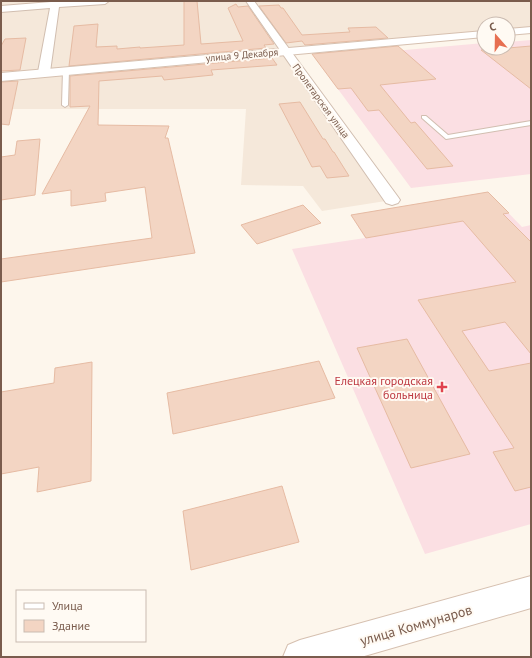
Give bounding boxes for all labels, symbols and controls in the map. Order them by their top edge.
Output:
north arrow [476,16,516,56]
text: С [487,19,498,34]
street label: улица 9 Декабря [205,45,279,65]
street label: Пролетарская улица [290,61,352,141]
place label: Елецкая городская больница [334,373,433,402]
marker: Елецкая городская больница [436,381,448,393]
legend [16,590,146,642]
text: Улица [52,598,83,613]
street label: улица Коммунаров [358,600,474,650]
text: Здание [52,618,90,633]

